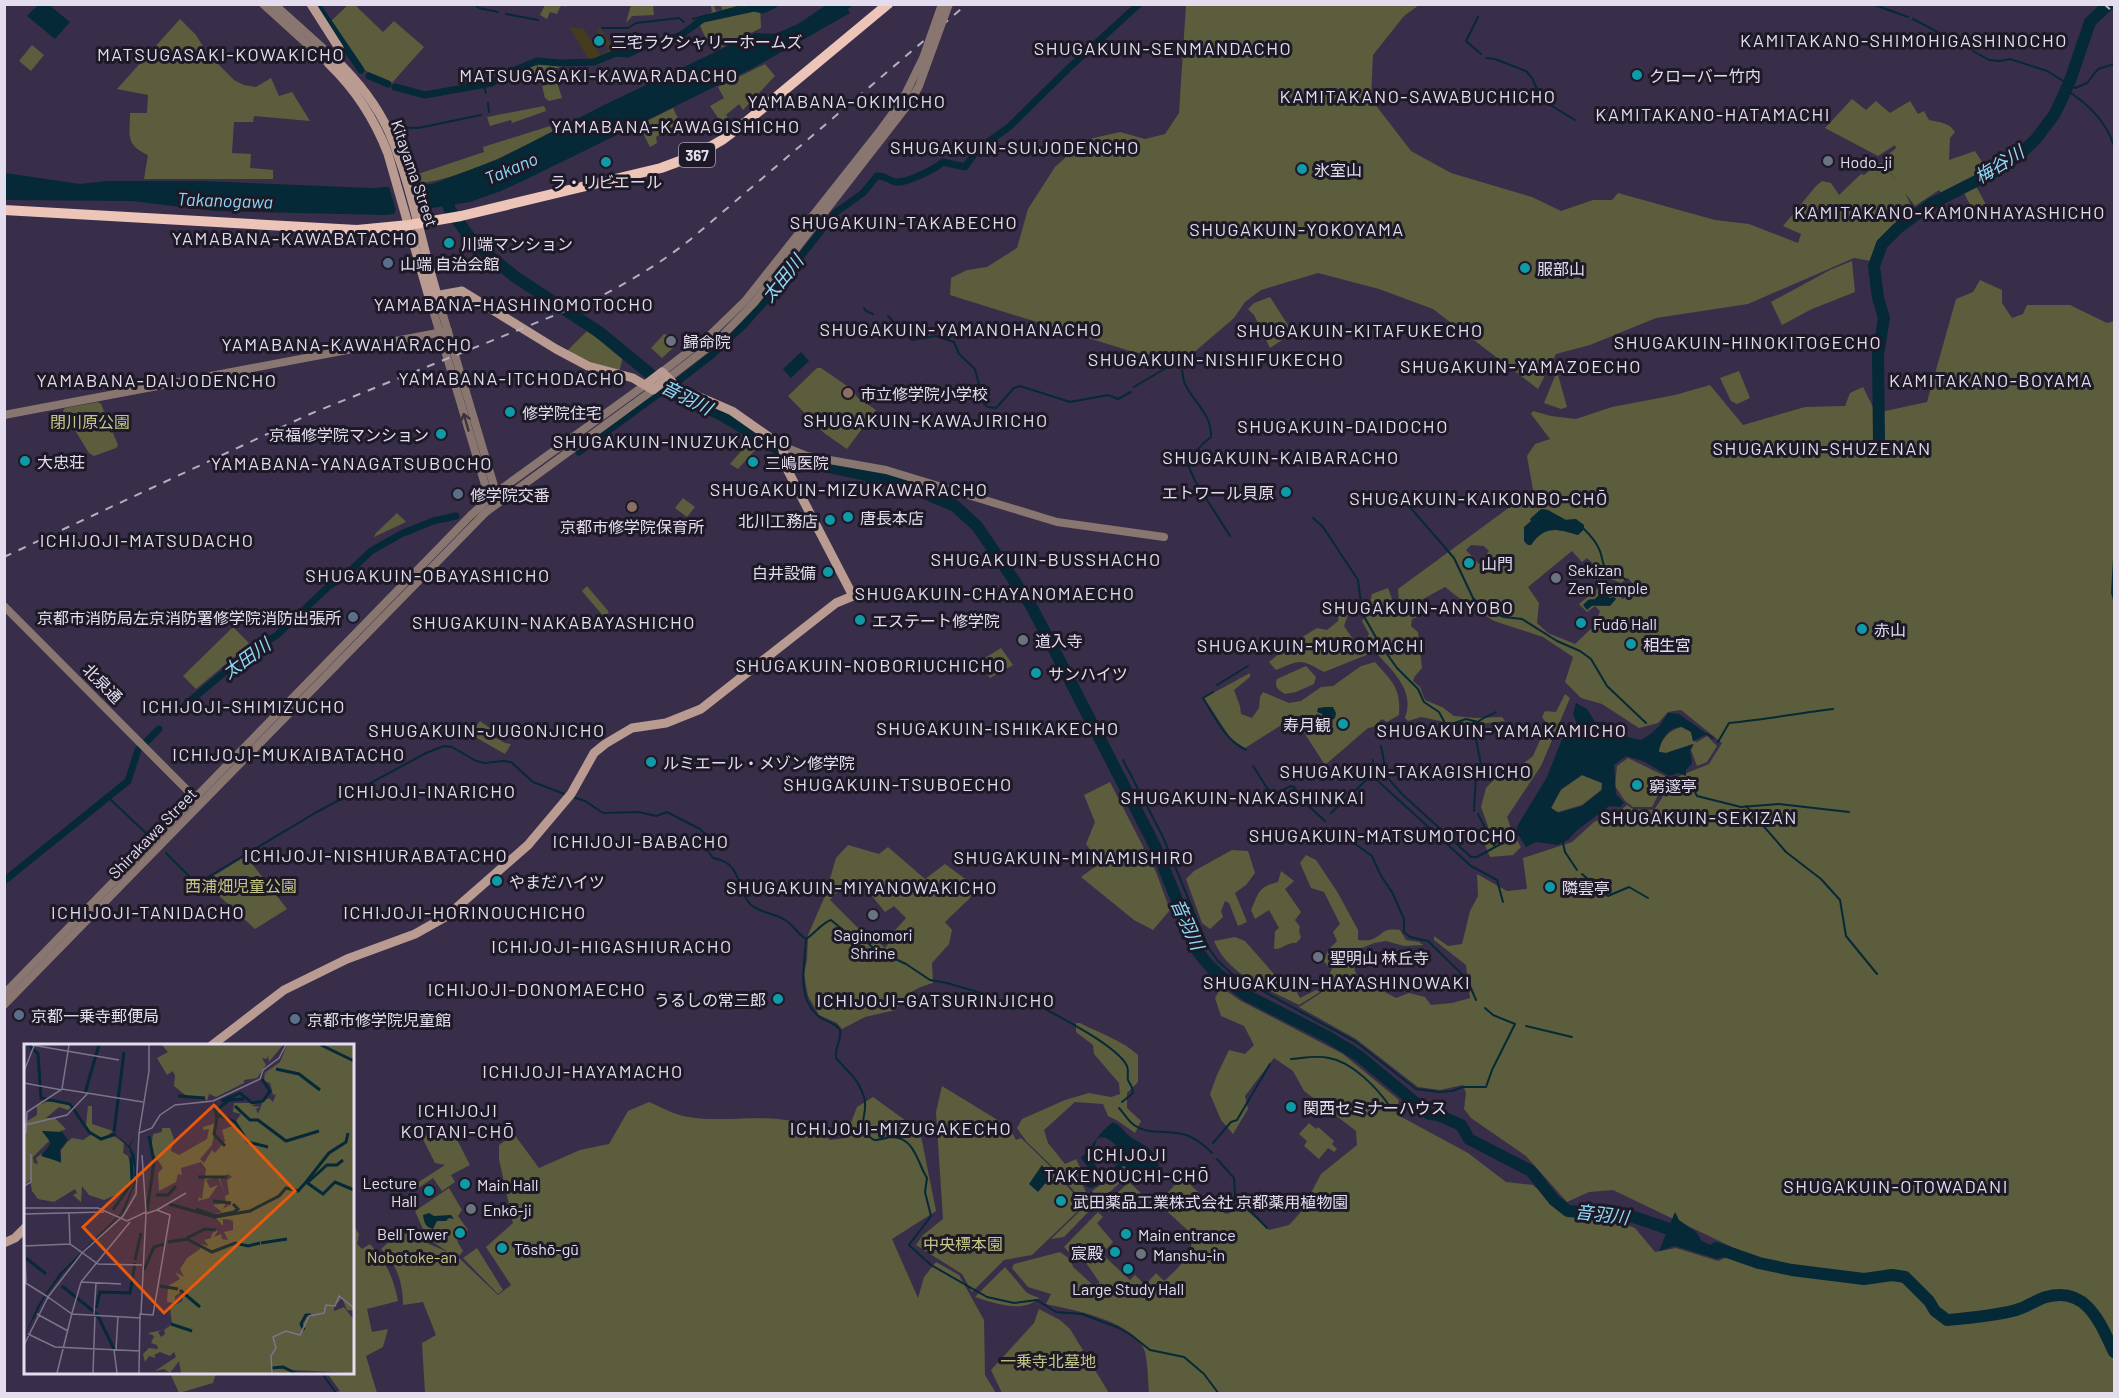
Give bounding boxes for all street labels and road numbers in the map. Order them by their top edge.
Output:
street label: Kitayama Street [388,117,442,229]
road number: 367 [679,143,715,167]
street label: 北泉通 [79,659,127,707]
street label: Shirakawa Street [104,784,200,882]

